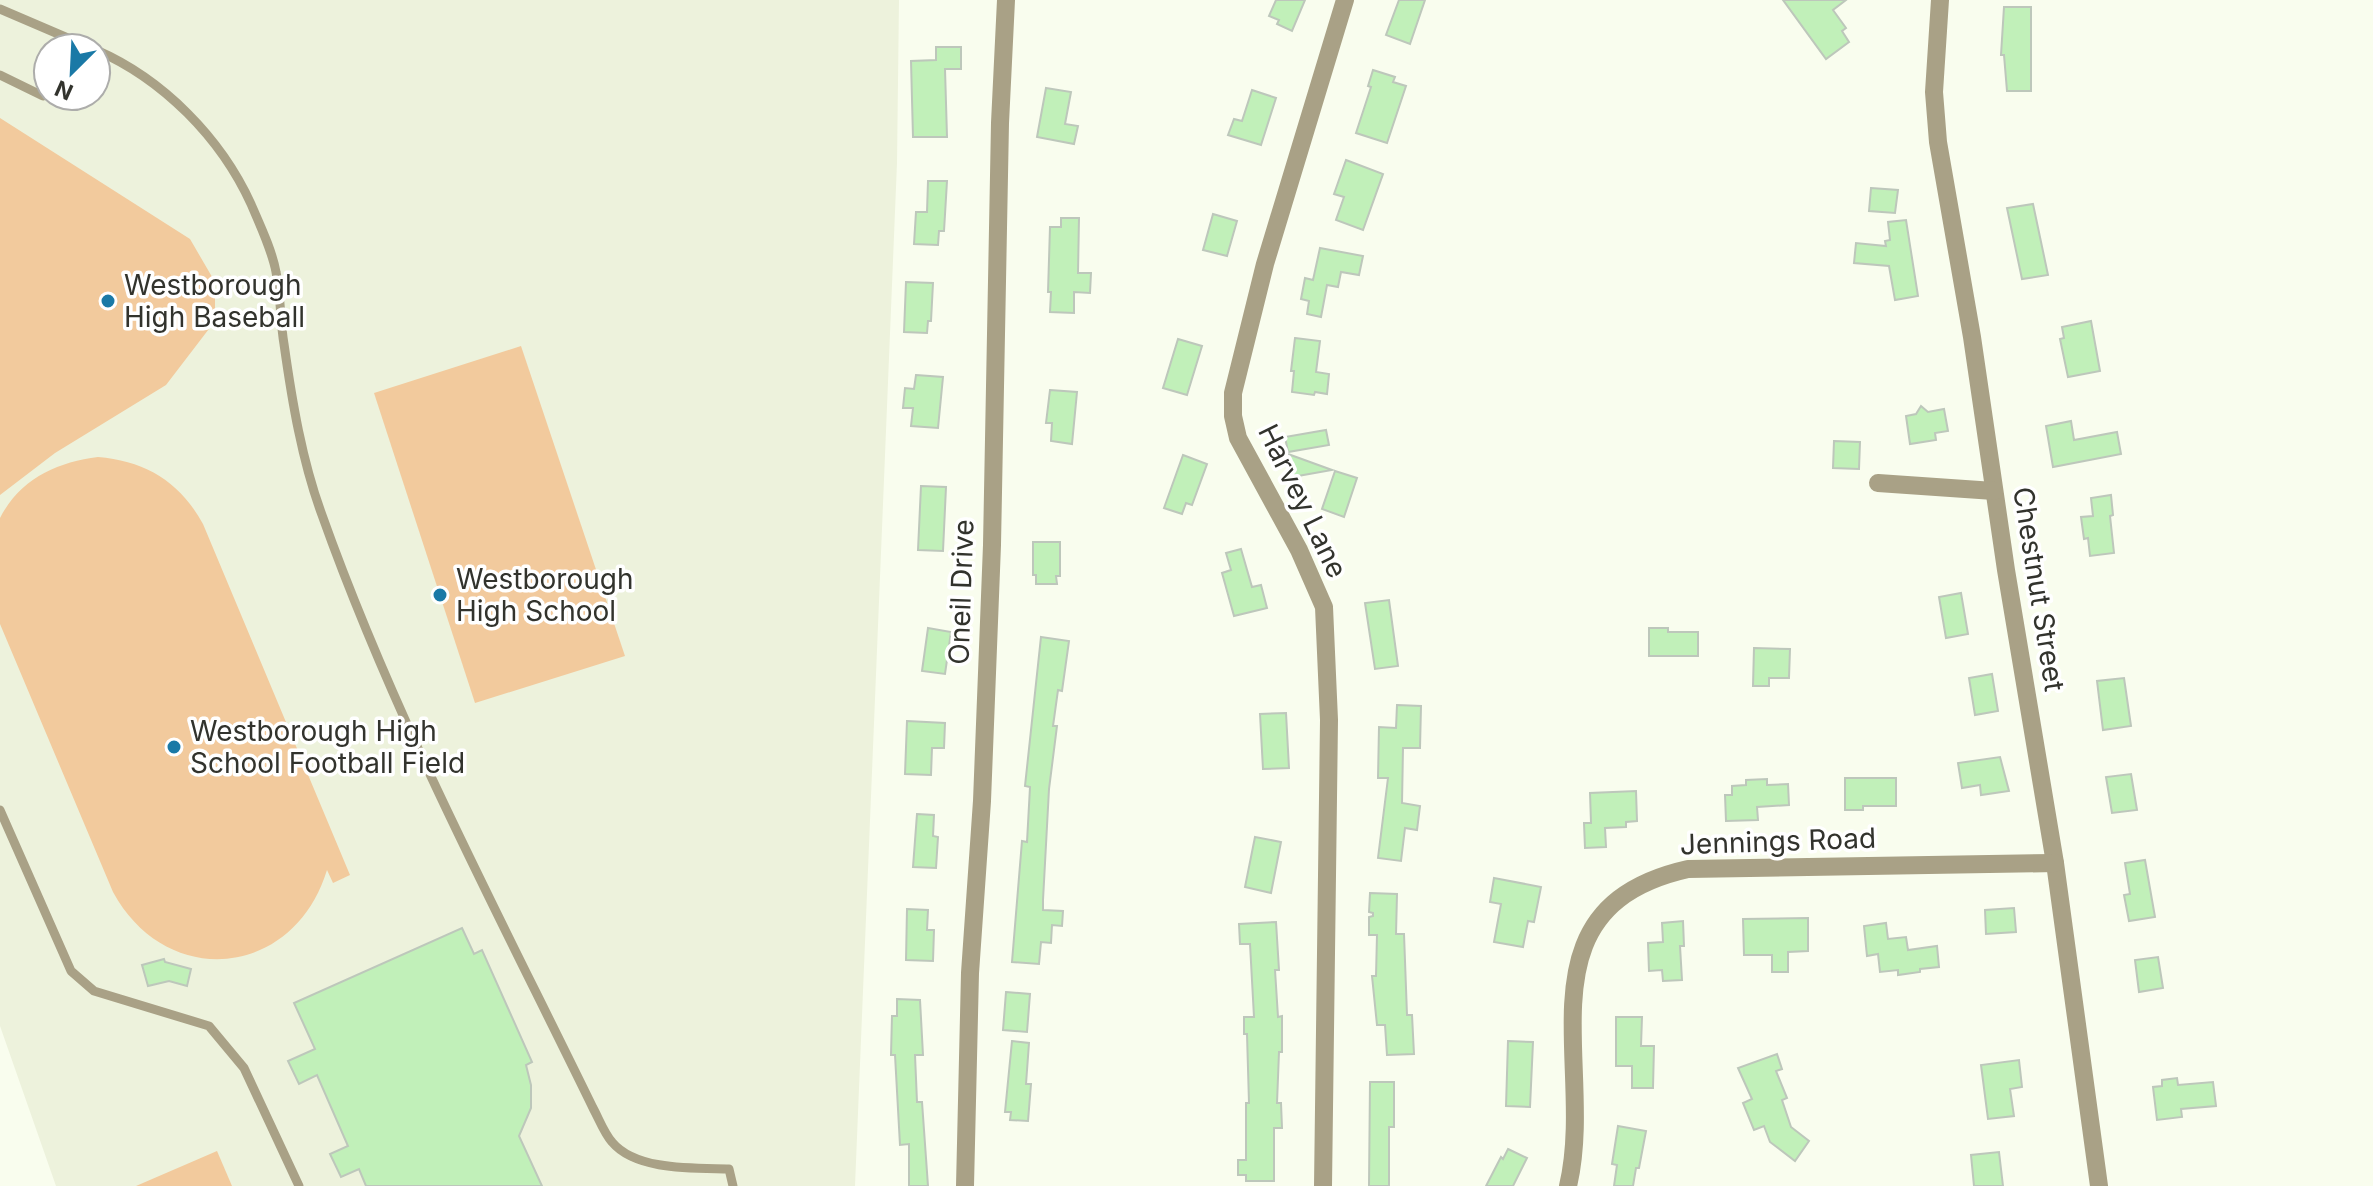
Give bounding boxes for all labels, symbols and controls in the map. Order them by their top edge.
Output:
north arrow [32,32,112,112]
text: N [51,75,77,106]
place label: Westborough High Baseball [124,268,305,334]
marker: Westborough High Baseball [99,292,117,310]
street label: Harvey Lane [1251,419,1355,583]
street label: Chestnut Street [2006,484,2072,694]
street label: Oneil Drive [941,519,981,665]
place label: Westborough High School [456,562,634,628]
marker: Westborough High School [431,586,449,604]
place label: Westborough High School Football Field [190,714,465,780]
marker: Westborough High School Football Field [165,738,183,756]
street label: Jennings Road [1679,821,1877,861]

